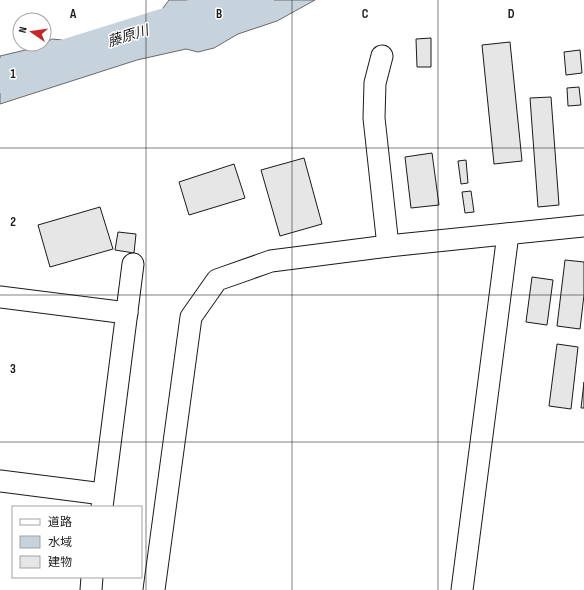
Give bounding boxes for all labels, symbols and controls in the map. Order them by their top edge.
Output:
text: A [69,6,77,22]
text: B [216,6,222,22]
text: C [362,6,369,22]
text: D [508,6,515,22]
north arrow [12,12,52,52]
water label: 藤原川 [105,21,152,50]
text: N [16,25,30,34]
text: 1 [10,66,16,82]
text: 2 [10,214,16,230]
text: 3 [10,361,16,377]
legend [12,506,142,578]
text: 道路 [48,515,72,530]
text: 水域 [48,535,72,550]
text: 建物 [48,555,72,570]

